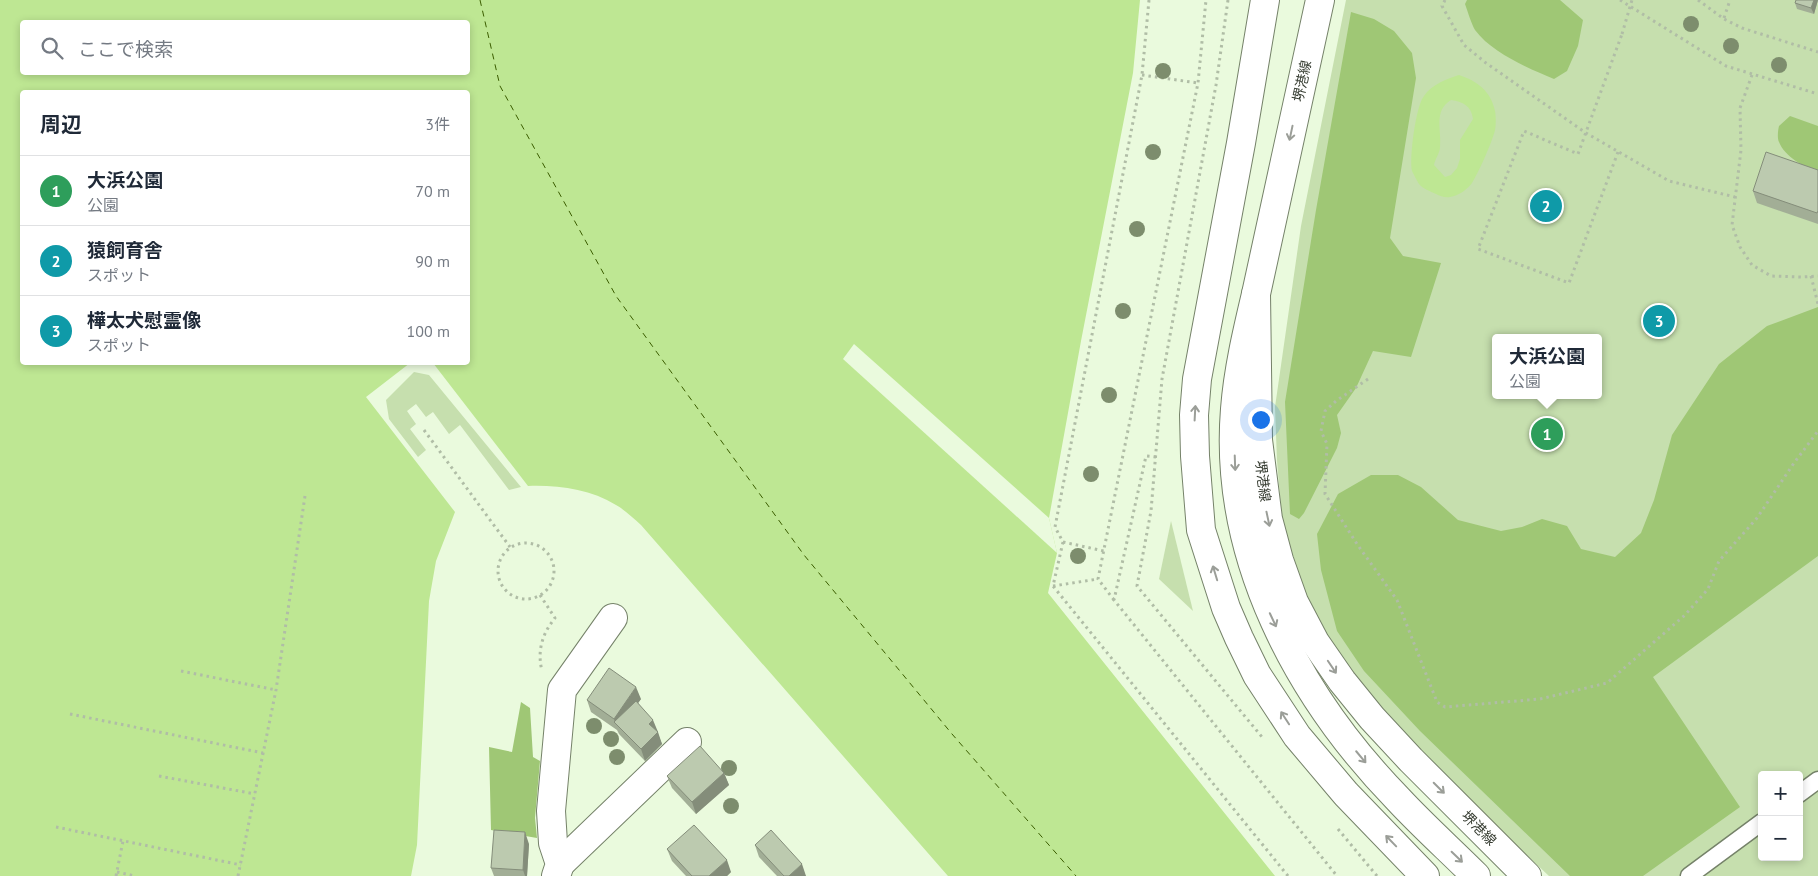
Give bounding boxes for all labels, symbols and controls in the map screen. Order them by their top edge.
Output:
search box [20,20,470,75]
icon: search [38,34,66,62]
text: ここで検索 [78,37,173,61]
street label: 堺港線 [1289,59,1315,103]
text: 周辺 [40,111,82,138]
text: 3件 [425,114,450,134]
one-way arrow [1286,125,1295,141]
text: 大浜公園 [87,168,163,192]
text: 1 [51,181,61,201]
text: 70 m [415,181,450,201]
pin: 2 [1530,187,1562,225]
text: 公園 [87,195,119,215]
text: 猿飼育舎 [87,238,163,262]
text: 2 [51,251,61,271]
text: 90 m [415,251,450,271]
text: スポット [87,265,151,285]
pin: 3 [1643,302,1675,340]
text: 樺太犬慰霊像 [87,308,201,332]
text: 3 [51,321,61,341]
text: 100 m [407,321,450,341]
popup [1492,334,1602,399]
text: スポット [87,335,151,355]
text: 大浜公園 [1509,344,1585,368]
text: 公園 [1509,371,1541,391]
one-way arrow [1190,405,1199,421]
your location [1248,407,1274,433]
pin: 1 [1531,415,1563,453]
one-way arrow [1231,455,1240,471]
street label: 堺港線 [1252,459,1274,503]
one-way arrow [1264,510,1274,526]
one-way arrow [1209,565,1219,581]
one-way arrow [1269,612,1279,627]
one-way arrow [1327,659,1337,673]
one-way arrow [1280,712,1290,726]
one-way arrow [1355,750,1366,763]
map controls [1758,771,1803,861]
button: + [1758,771,1803,816]
one-way arrow [1433,782,1445,795]
street label: 堺港線 [1458,807,1500,849]
button: − [1758,816,1803,861]
one-way arrow [1385,835,1397,847]
one-way arrow [1450,851,1463,863]

